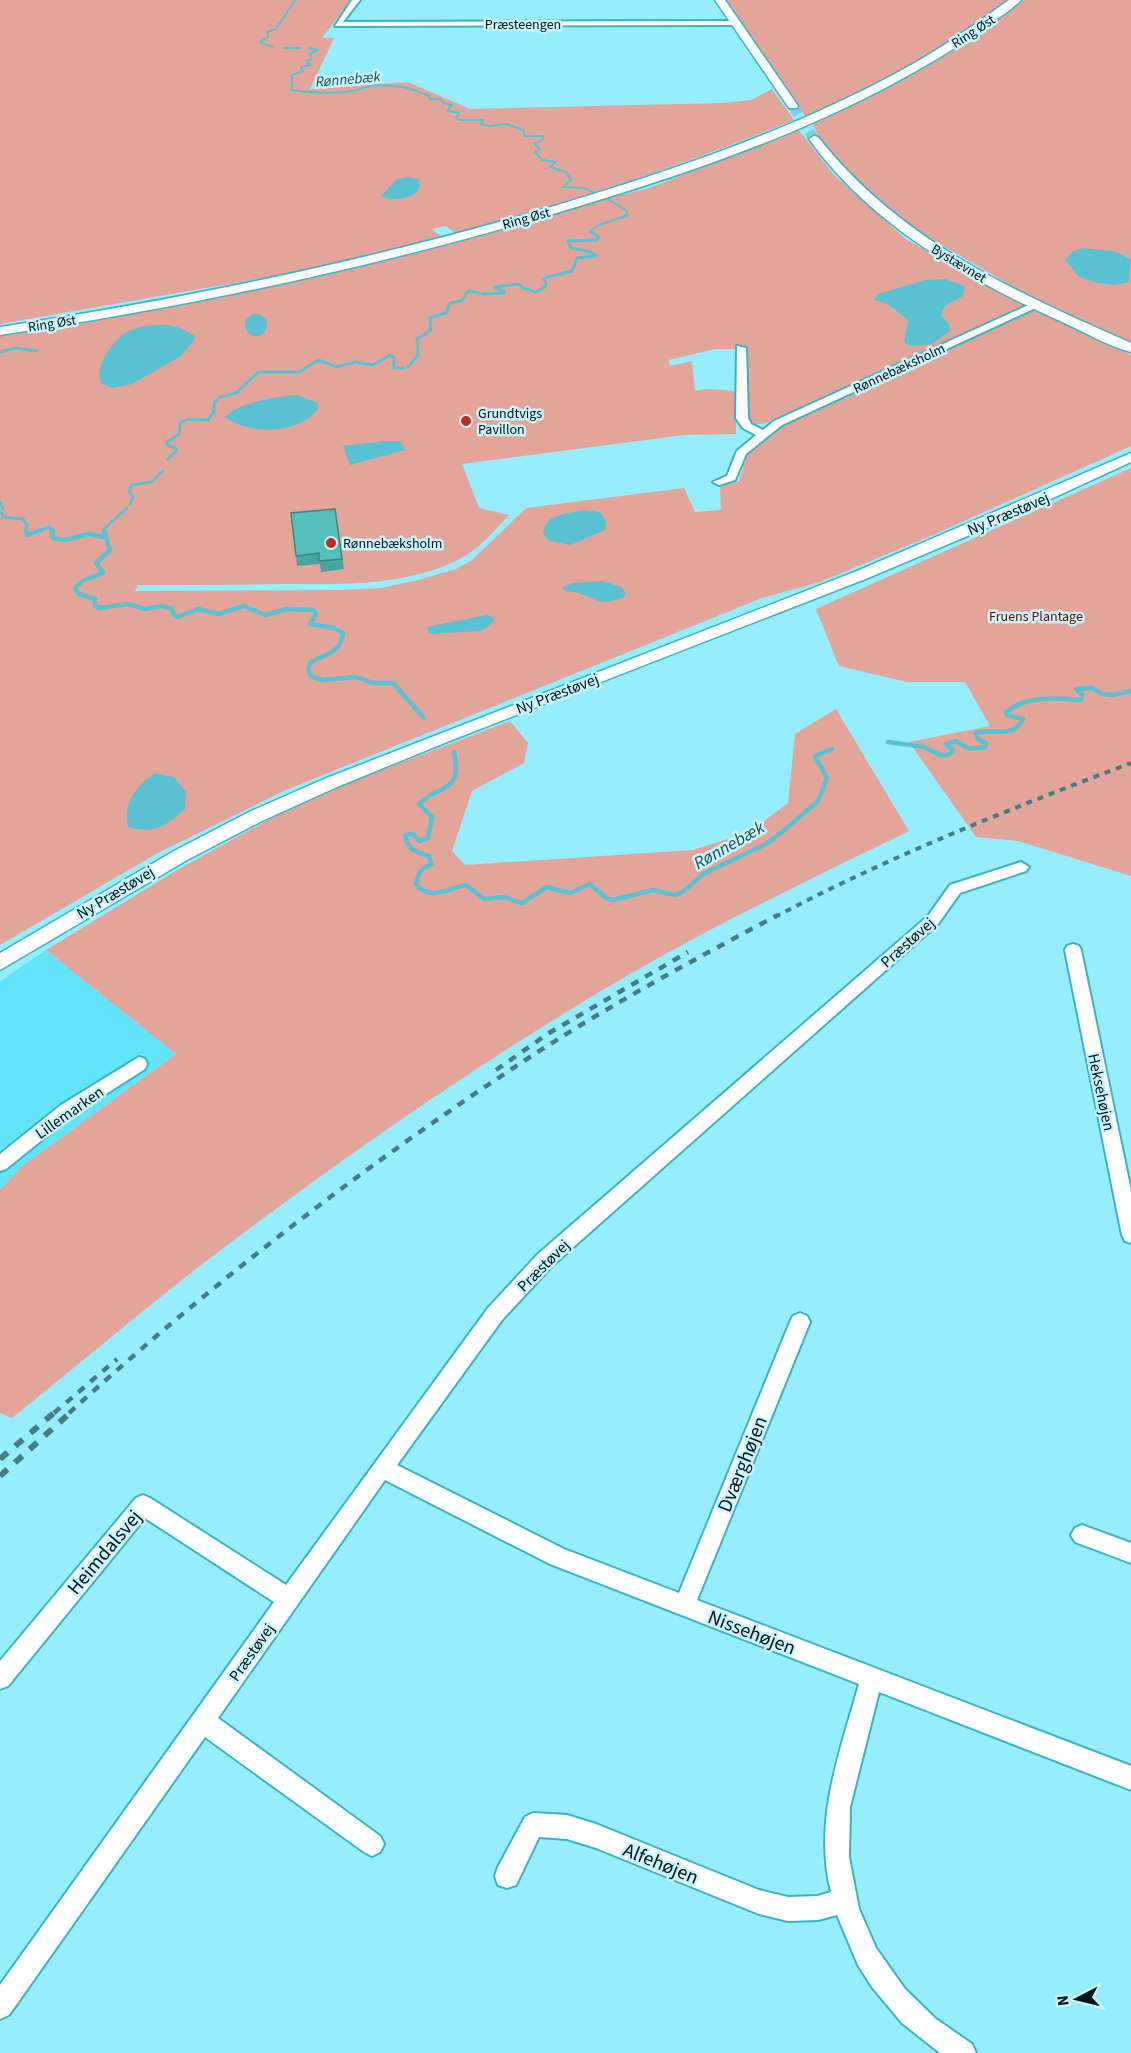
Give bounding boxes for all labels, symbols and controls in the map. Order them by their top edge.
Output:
street label: Ring Øst [948,10,1000,53]
street label: Præsteengen [485,15,561,35]
water label: Rønnebæk [315,66,382,93]
street label: Ring Øst [500,203,553,235]
street label: Bystævnet [927,240,990,288]
street label: Ring Øst [27,310,78,338]
street label: Rønnebæksholm [850,339,949,399]
place label: Grundtvigs Pavillon [478,404,542,440]
marker: Grundtvigs Pavillon [459,414,473,428]
street label: Ny Præstøvej [964,487,1053,541]
place label: Rønnebæksholm [343,534,442,554]
marker: Rønnebæksholm [324,536,338,550]
park label: Fruens Plantage [989,607,1083,627]
street label: Ny Præstøvej [513,668,602,720]
water label: Rønnebæk [689,815,770,876]
street label: Ny Præstøvej [72,861,159,925]
street label: Præstøvej [876,912,940,973]
street label: Heksehøjen [1082,1051,1120,1133]
street label: Lillemarken [31,1081,108,1144]
street label: Præstøvej [513,1235,575,1297]
street label: Dværghøjen [711,1412,775,1517]
street label: Heimdalsvej [61,1504,149,1601]
street label: Nissehøjen [704,1603,800,1662]
street label: Præstøvej [224,1619,280,1686]
street label: Alfehøjen [619,1836,703,1892]
north arrow [1047,1969,1107,2029]
text: N [1052,1994,1075,2007]

